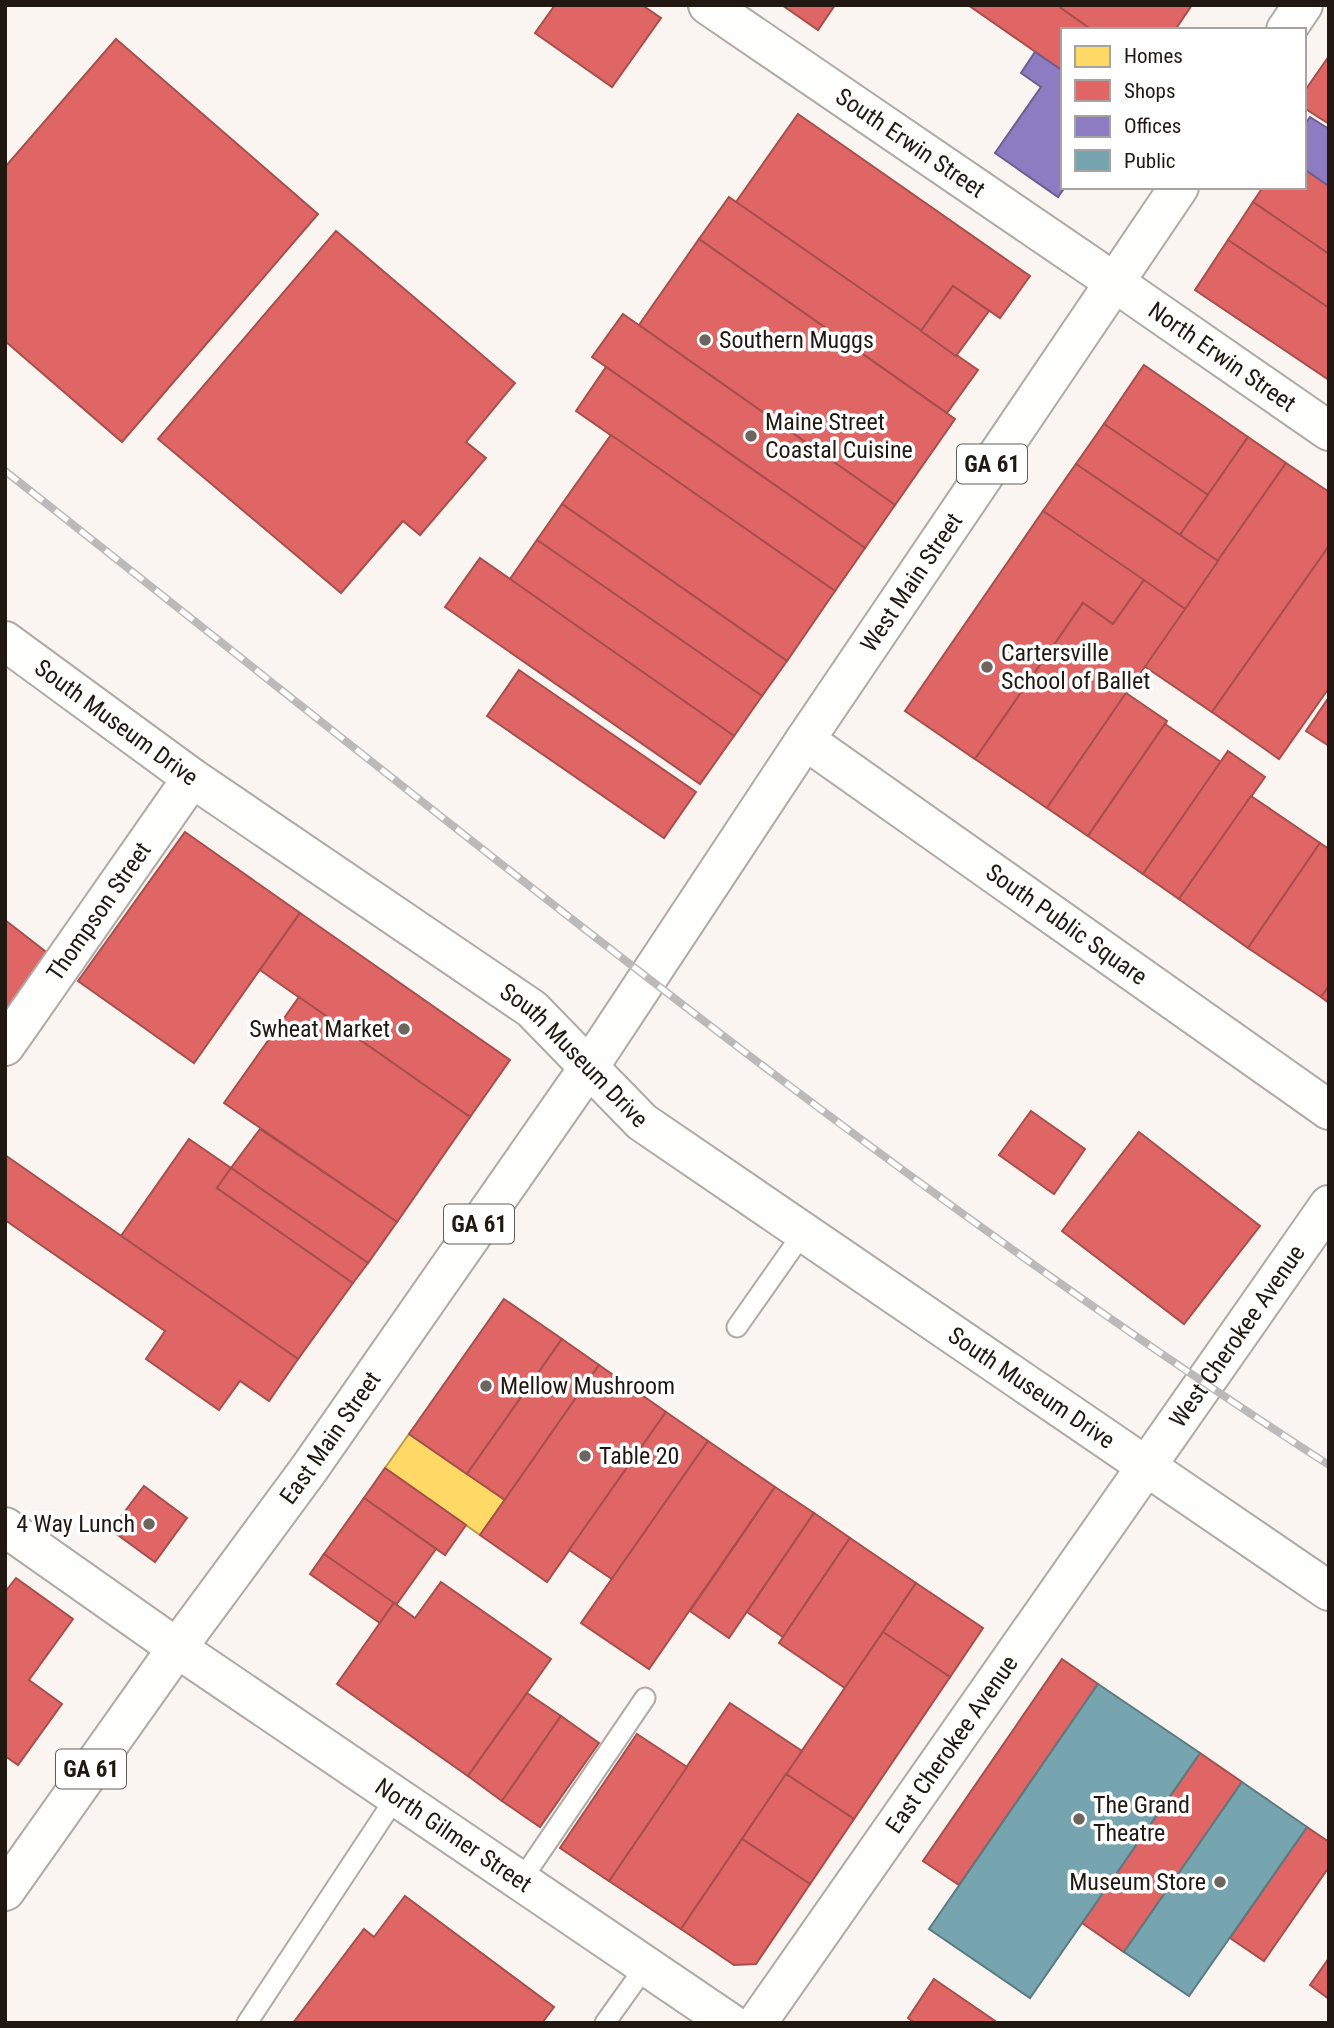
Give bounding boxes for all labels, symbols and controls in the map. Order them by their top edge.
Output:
legend [1061,28,1306,189]
text: Homes [1124,44,1183,68]
text: Shops [1124,79,1176,103]
street label: South Erwin Street [830,82,990,204]
text: Offices [1124,114,1181,138]
text: Public [1124,149,1176,173]
street label: North Erwin Street [1143,296,1301,418]
place label: Southern Muggs [719,326,874,354]
marker: Southern Muggs [697,332,713,348]
place label: Maine Street Coastal Cuisine [765,408,913,464]
marker: Maine Street Coastal Cuisine [743,428,759,444]
road number: GA 61 [957,445,1027,484]
street label: West Main Street [855,508,968,657]
place label: Cartersville School of Ballet [1001,639,1150,695]
street label: South Museum Drive [29,654,203,792]
marker: Cartersville School of Ballet [979,659,995,675]
street label: Thompson Street [41,837,157,986]
street label: South Public Square [980,858,1152,991]
street label: South Museum Drive [495,977,654,1133]
place label: Swheat Market [249,1015,390,1043]
marker: Swheat Market [396,1021,412,1037]
road number: GA 61 [444,1204,514,1244]
street label: West Cherokee Avenue [1164,1240,1311,1433]
street label: South Museum Drive [943,1321,1120,1454]
street label: East Main Street [274,1366,387,1509]
place label: Mellow Mushroom [500,1372,675,1400]
marker: Mellow Mushroom [478,1378,494,1394]
place label: Table 20 [599,1442,679,1470]
marker: Table 20 [577,1448,593,1464]
place label: 4 Way Lunch [16,1510,135,1538]
marker: 4 Way Lunch [141,1516,157,1532]
street label: East Cherokee Avenue [880,1650,1024,1839]
road number: GA 61 [56,1750,126,1788]
street label: North Gilmer Street [370,1773,537,1898]
place label: The Grand Theatre [1093,1791,1190,1847]
marker: The Grand Theatre [1071,1811,1087,1827]
place label: Museum Store [1069,1868,1206,1896]
marker: Museum Store [1212,1874,1228,1890]

